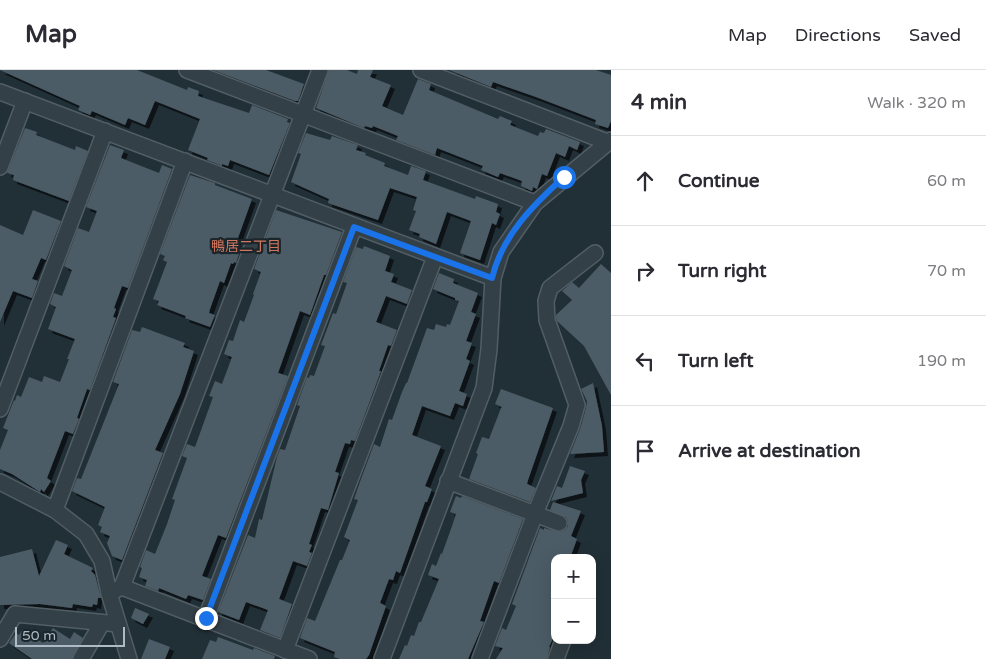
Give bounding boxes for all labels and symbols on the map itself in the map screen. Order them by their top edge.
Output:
route start [553,166,576,189]
district label: 鴨居二丁目 [211,238,281,255]
route end [195,607,218,630]
scale bar [15,624,125,647]

